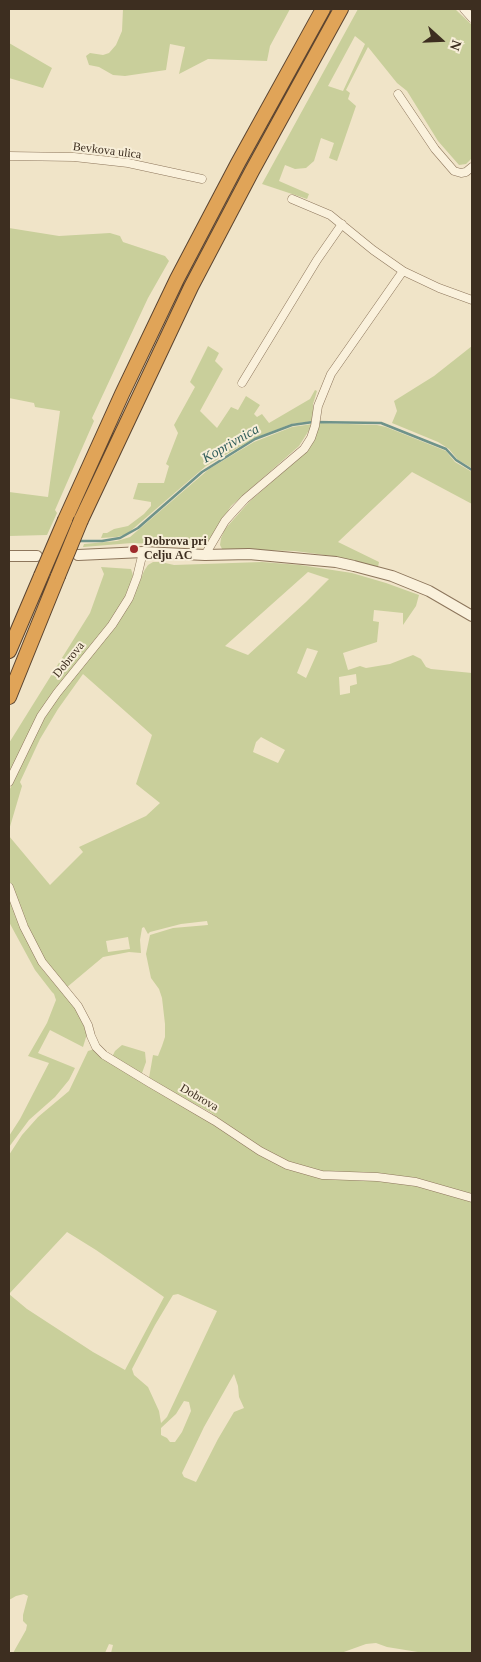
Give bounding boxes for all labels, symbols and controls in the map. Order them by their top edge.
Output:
north arrow [416,15,466,65]
text: N [447,38,464,53]
street label: Bevkova ulica [72,140,142,162]
water label: Koprivnica [200,421,262,467]
place label: Dobrova pri Celju AC [144,535,207,563]
marker: Dobrova pri Celju AC [128,543,140,555]
street label: Dobrova [50,639,88,681]
street label: Dobrova [177,1081,221,1115]

